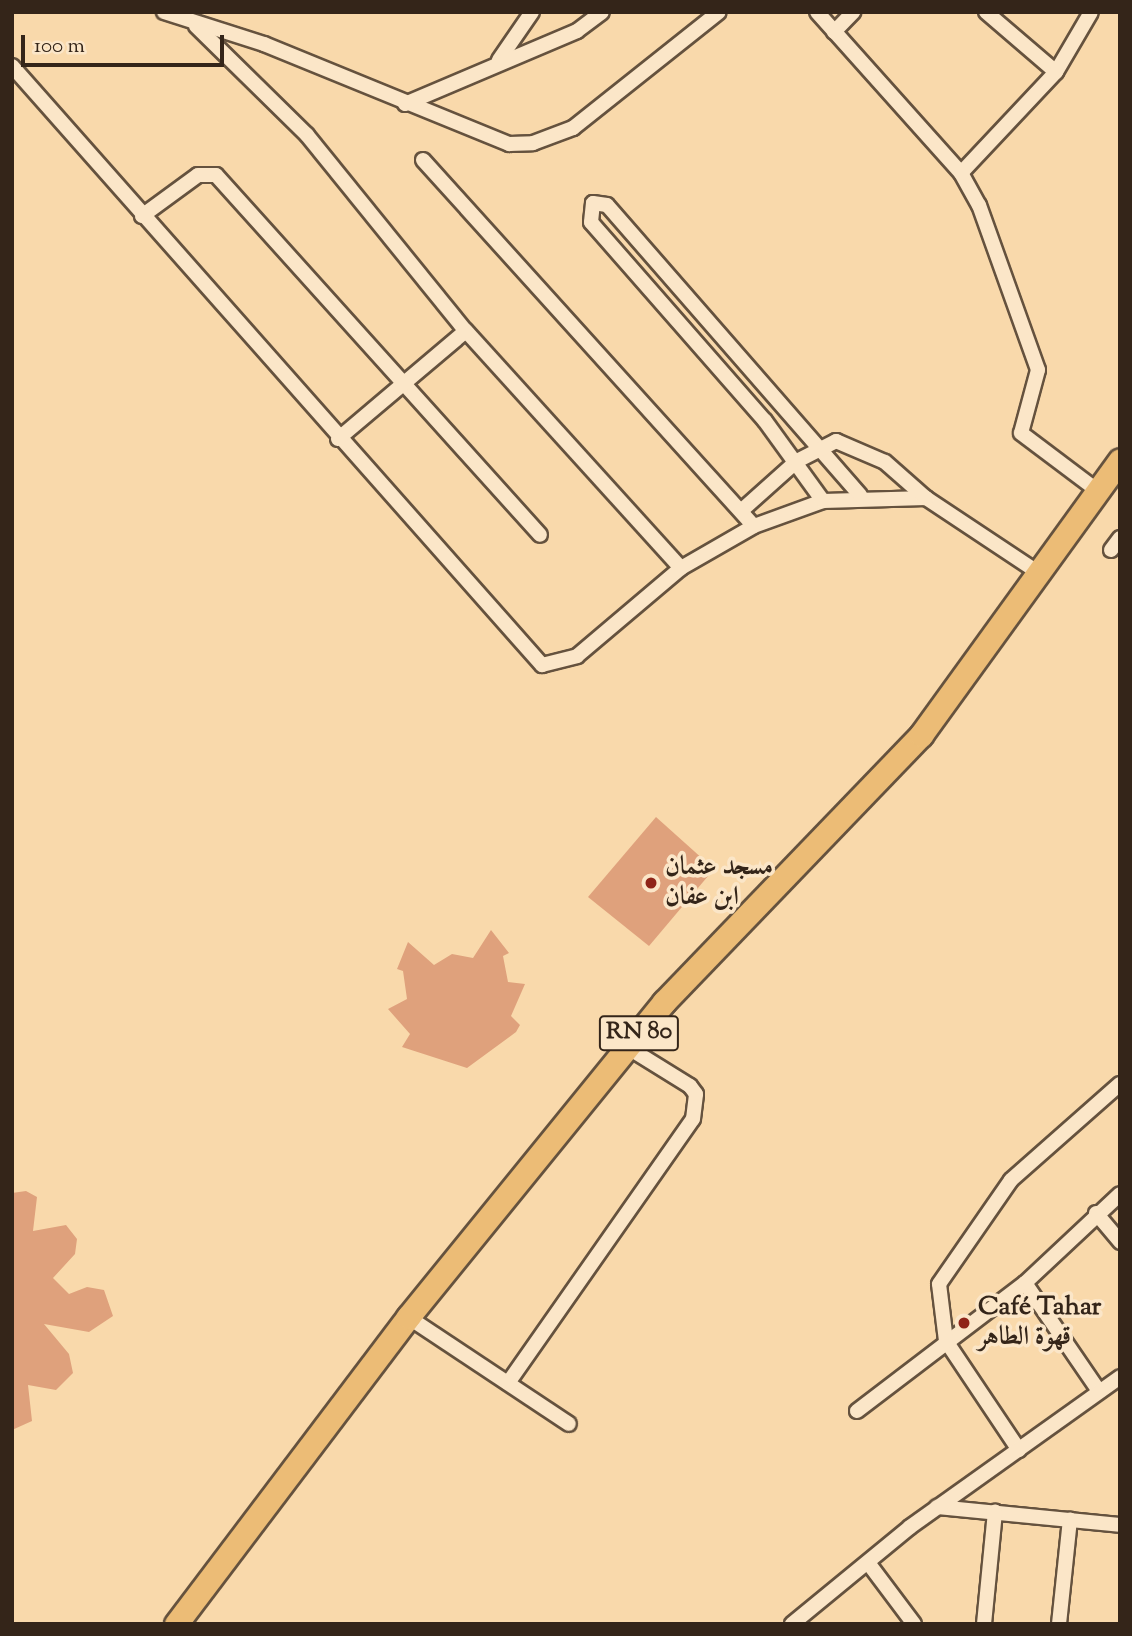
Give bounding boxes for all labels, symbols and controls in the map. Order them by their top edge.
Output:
scale bar [24,21,228,65]
text: 100 m [34,32,85,62]
place label: مسجد عثمان ابن عفان [665,852,773,914]
marker: مسجد عثمان ابن عفان [643,875,659,891]
road number: RN 80 [599,1013,679,1054]
place label: Café Tahar قهوة الطاهر [978,1292,1101,1354]
marker: Café Tahar قهوة الطاهر [956,1315,972,1331]

